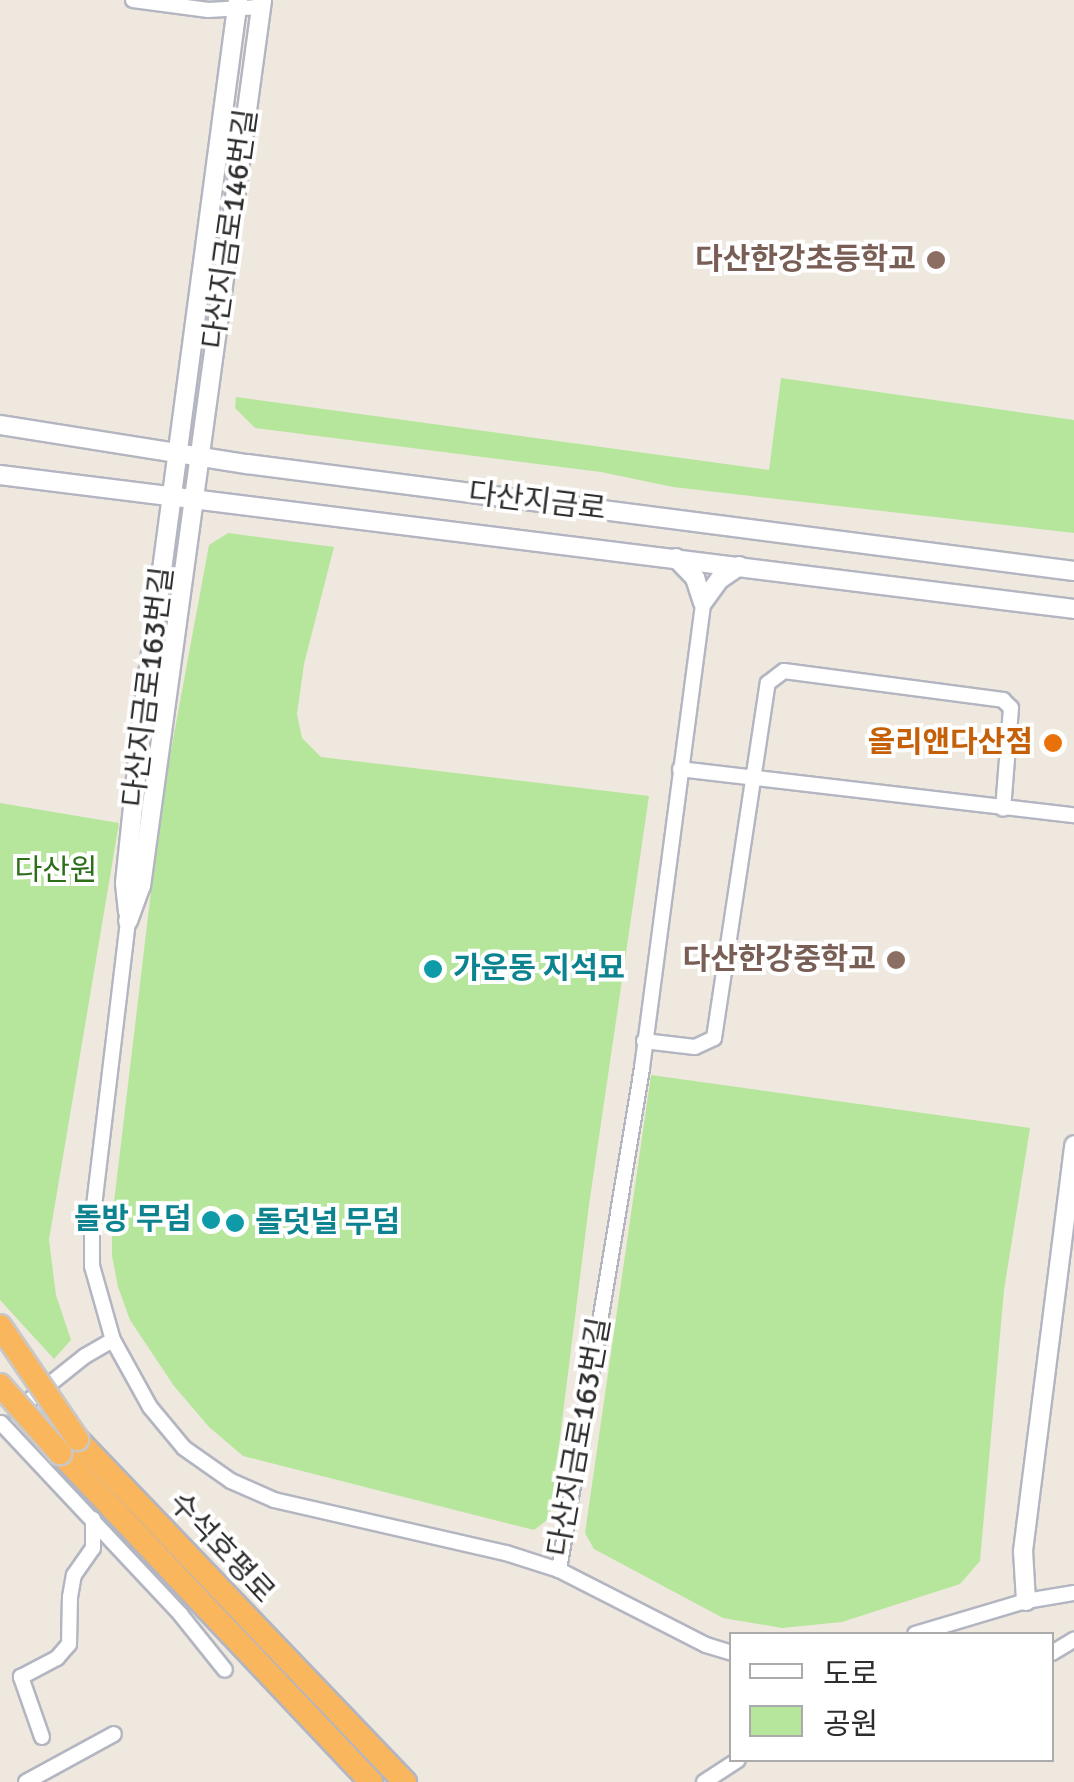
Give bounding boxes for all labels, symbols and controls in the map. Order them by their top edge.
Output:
street label: 다산지금로146번길 [196,107,266,351]
place label: 다산한강초등학교 [695,242,916,278]
marker: 다산한강초등학교 [925,249,947,271]
street label: 다산지금로 [466,476,608,528]
street label: 다산지금로163번길 [116,565,182,809]
place label: 올리앤다산점 [867,725,1033,761]
marker: 올리앤다산점 [1042,732,1064,754]
park label: 다산원 [15,853,97,889]
place label: 다산한강중학교 [683,942,876,978]
marker: 다산한강중학교 [885,949,907,971]
place label: 가운동 지석묘 [453,951,625,987]
marker: 가운동 지석묘 [422,958,444,980]
place label: 돌방 무덤 [74,1202,191,1238]
place label: 돌덧널 무덤 [255,1205,400,1241]
marker: 돌방 무덤 [200,1209,222,1231]
marker: 돌덧널 무덤 [224,1212,246,1234]
street label: 다산지금로163번길 [541,1315,619,1559]
street label: 수석호평로 [161,1485,281,1611]
legend [729,1632,1054,1762]
text: 도로 [823,1656,878,1693]
text: 공원 [823,1706,878,1743]

